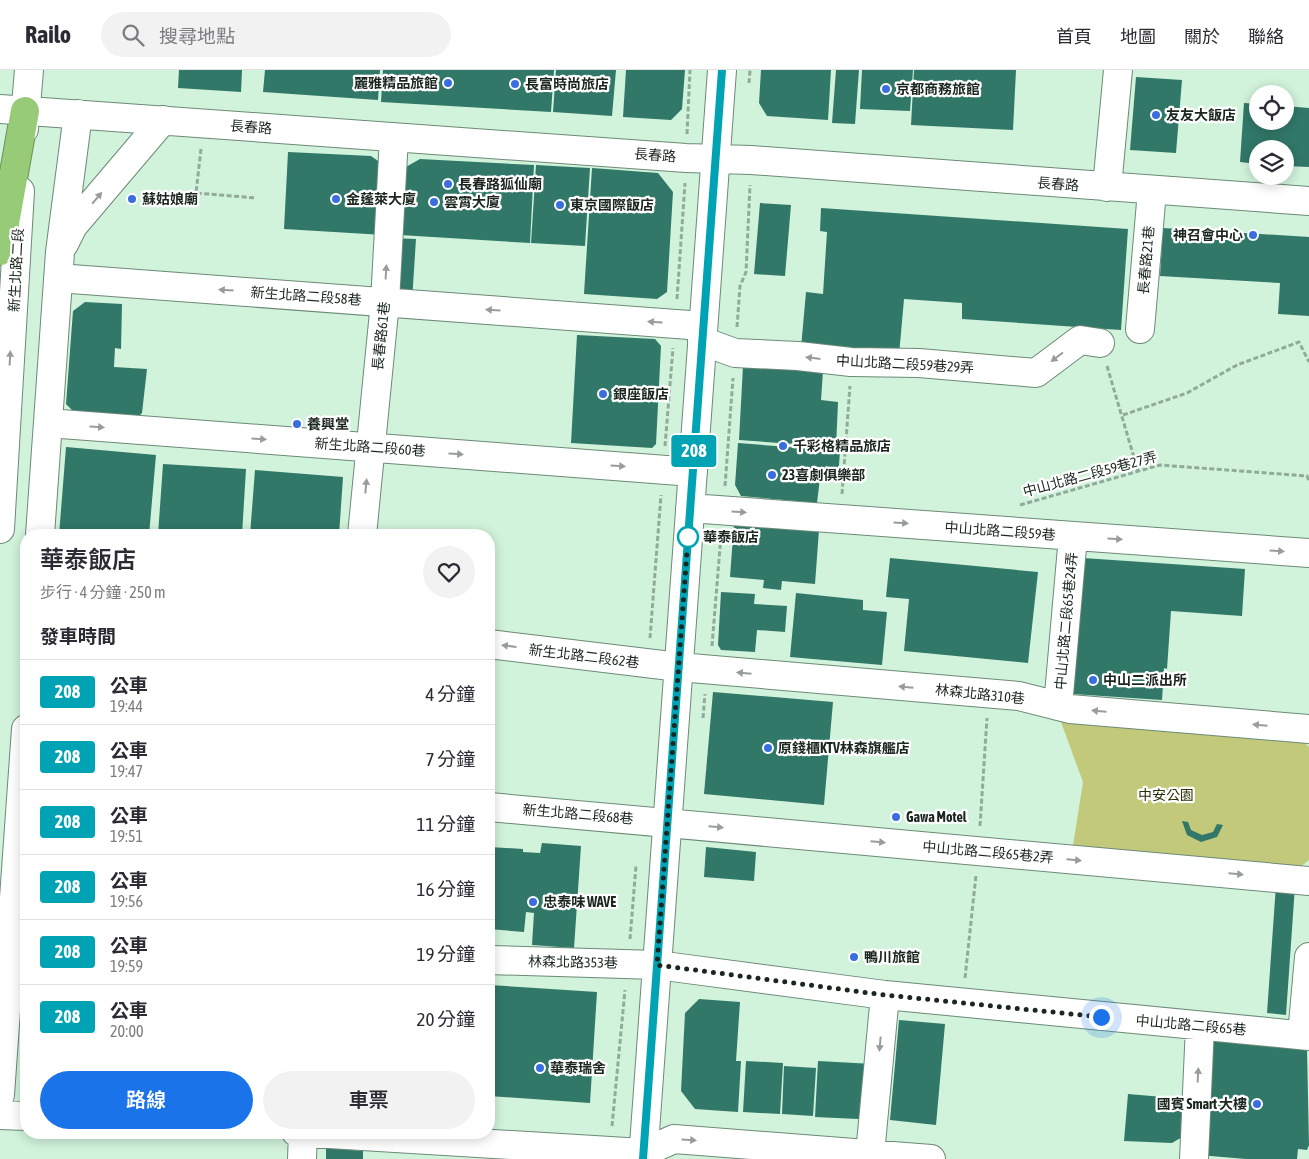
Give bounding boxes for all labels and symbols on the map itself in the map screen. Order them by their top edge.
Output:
place label: 麗雅精品旅館 [354,75,438,91]
place label: 長富時尚旅店 [525,76,609,92]
marker: 麗雅精品旅館 [442,77,454,89]
marker: 長富時尚旅店 [509,78,521,90]
place label: 京都商務旅館 [896,81,980,97]
marker: 京都商務旅館 [880,83,892,95]
place label: 友友大飯店 [1166,107,1236,123]
marker: 友友大飯店 [1150,109,1162,121]
street label: 長春路 [229,118,273,136]
street label: 長春路 [633,146,677,164]
street label: 長春路 [1036,175,1080,193]
place label: 長春路狐仙廟 [458,176,542,192]
marker: 長春路狐仙廟 [442,178,454,190]
place label: 蘇姑娘廟 [142,191,198,207]
place label: 金蓬萊大廈 [346,191,416,207]
one-way arrow [91,192,102,205]
marker: 蘇姑娘廟 [126,193,138,205]
marker: 金蓬萊大廈 [330,193,342,205]
place label: 雲霄大廈 [444,194,500,210]
marker: 雲霄大廈 [428,196,440,208]
place label: 東京國際飯店 [570,197,654,213]
marker: 東京國際飯店 [554,199,566,211]
street label: 長春路21巷 [1135,225,1157,295]
place label: 神召會中心 [1173,227,1243,243]
street label: 新生北路二段 [6,228,26,312]
marker: 神召會中心 [1247,229,1259,241]
one-way arrow [383,264,391,280]
street label: 新生北路二段58巷 [250,284,362,308]
one-way arrow [218,286,234,294]
street label: 長春路61巷 [369,301,393,371]
one-way arrow [484,306,500,314]
one-way arrow [646,318,662,326]
one-way arrow [7,350,15,366]
street label: 中山北路二段59巷29弄 [836,352,974,376]
one-way arrow [1051,352,1064,363]
one-way arrow [804,354,820,362]
place label: 銀座飯店 [613,386,669,402]
marker: 銀座飯店 [597,388,609,400]
place label: 養興堂 [307,416,349,432]
marker: 養興堂 [291,418,303,430]
one-way arrow [89,423,105,431]
one-way arrow [251,435,267,443]
street label: 新生北路二段60巷 [314,435,426,459]
line badge: 208 [665,435,723,467]
place label: 千彩格精品旅店 [793,438,891,454]
marker: 千彩格精品旅店 [777,440,789,452]
street label: 中山北路二段59巷27弄 [1021,448,1159,500]
one-way arrow [448,450,464,458]
one-way arrow [610,462,626,470]
place label: 23喜劇俱樂部 [782,467,865,483]
marker: 23喜劇俱樂部 [766,469,778,481]
one-way arrow [362,478,370,494]
one-way arrow [731,508,747,516]
street label: 中山北路二段59巷 [944,519,1056,543]
one-way arrow [893,520,909,528]
marker: 華泰飯店 [677,526,699,548]
place label: 華泰飯店 [703,529,759,545]
one-way arrow [1107,536,1123,544]
one-way arrow [1270,547,1286,555]
street label: 中山北路二段65巷24弄 [1052,551,1080,691]
street label: 新生北路二段62巷 [528,641,640,671]
one-way arrow [501,642,517,650]
one-way arrow [736,668,752,676]
place label: 中山二派出所 [1103,672,1187,688]
marker: 中山二派出所 [1087,674,1099,686]
street label: 林森北路310巷 [935,681,1025,707]
one-way arrow [898,682,914,690]
one-way arrow [1090,707,1106,715]
one-way arrow [1252,721,1268,729]
place label: 原錢櫃KTV林森旗艦店 [778,740,910,756]
marker: 原錢櫃KTV林森旗艦店 [762,742,774,754]
park label: 中安公園 [1138,787,1194,803]
street label: 新生北路二段68巷 [522,801,634,827]
place label: Gawa Motel [906,809,967,825]
marker: Gawa Motel [890,811,902,823]
one-way arrow [708,823,724,831]
one-way arrow [870,838,886,846]
street label: 中山北路二段65巷2弄 [922,838,1054,866]
one-way arrow [1067,856,1083,864]
one-way arrow [1228,870,1244,878]
place label: 忠泰味 WAVE [543,894,616,910]
marker: 忠泰味 WAVE [527,896,539,908]
place label: 鴨川旅館 [864,949,920,965]
marker: 鴨川旅館 [848,951,860,963]
street label: 林森北路353巷 [528,953,618,971]
your location [1089,1005,1114,1030]
street label: 中山北路二段65巷 [1135,1012,1247,1038]
one-way arrow [876,1036,884,1052]
place label: 華泰瑞舍 [550,1060,606,1076]
marker: 華泰瑞舍 [534,1062,546,1074]
one-way arrow [1194,1067,1202,1083]
place label: 國賓 Smart 大樓 [1157,1096,1247,1112]
marker: 國賓 Smart 大樓 [1251,1098,1263,1110]
one-way arrow [681,1137,697,1145]

